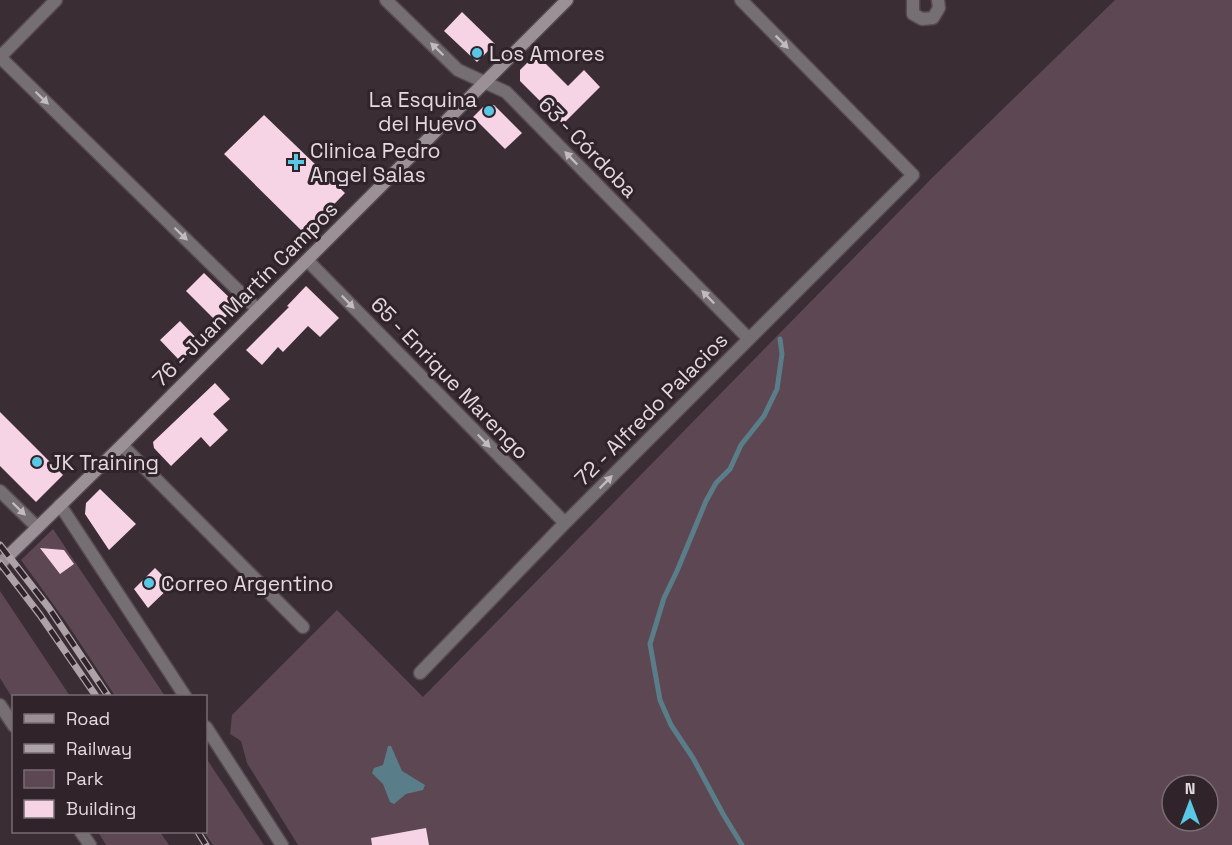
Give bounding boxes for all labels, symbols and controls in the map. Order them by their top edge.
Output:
one-way arrow [775,34,789,49]
place label: Los Amores [489,40,605,67]
one-way arrow [430,43,444,57]
marker: Los Amores [470,46,484,60]
place label: La Esquina del Huevo [369,86,477,137]
one-way arrow [34,90,48,104]
street label: 63 - Córdoba [533,91,643,203]
marker: La Esquina del Huevo [482,104,496,118]
place label: Clinica Pedro Angel Salas [310,137,441,188]
one-way arrow [564,151,578,166]
marker: Clinica Pedro Angel Salas [287,153,305,171]
street label: 76 - Juan Martín Campos [147,196,343,392]
one-way arrow [173,227,187,241]
street label: 65 - Enrique Marengo [365,291,535,465]
one-way arrow [701,291,715,305]
one-way arrow [340,294,354,308]
street label: 72 - Alfredo Palacios [569,327,733,491]
one-way arrow [477,433,491,447]
place label: JK Training [49,449,159,476]
marker: JK Training [30,455,44,469]
one-way arrow [599,475,614,489]
one-way arrow [11,502,26,516]
place label: Correo Argentino [161,570,333,597]
marker: Correo Argentino [142,576,156,590]
legend [12,695,207,833]
text: Road [66,707,110,730]
text: Railway [66,737,132,760]
text: Park [66,767,104,790]
north arrow [1160,773,1220,833]
text: N [1185,778,1195,799]
text: Building [66,797,136,820]

